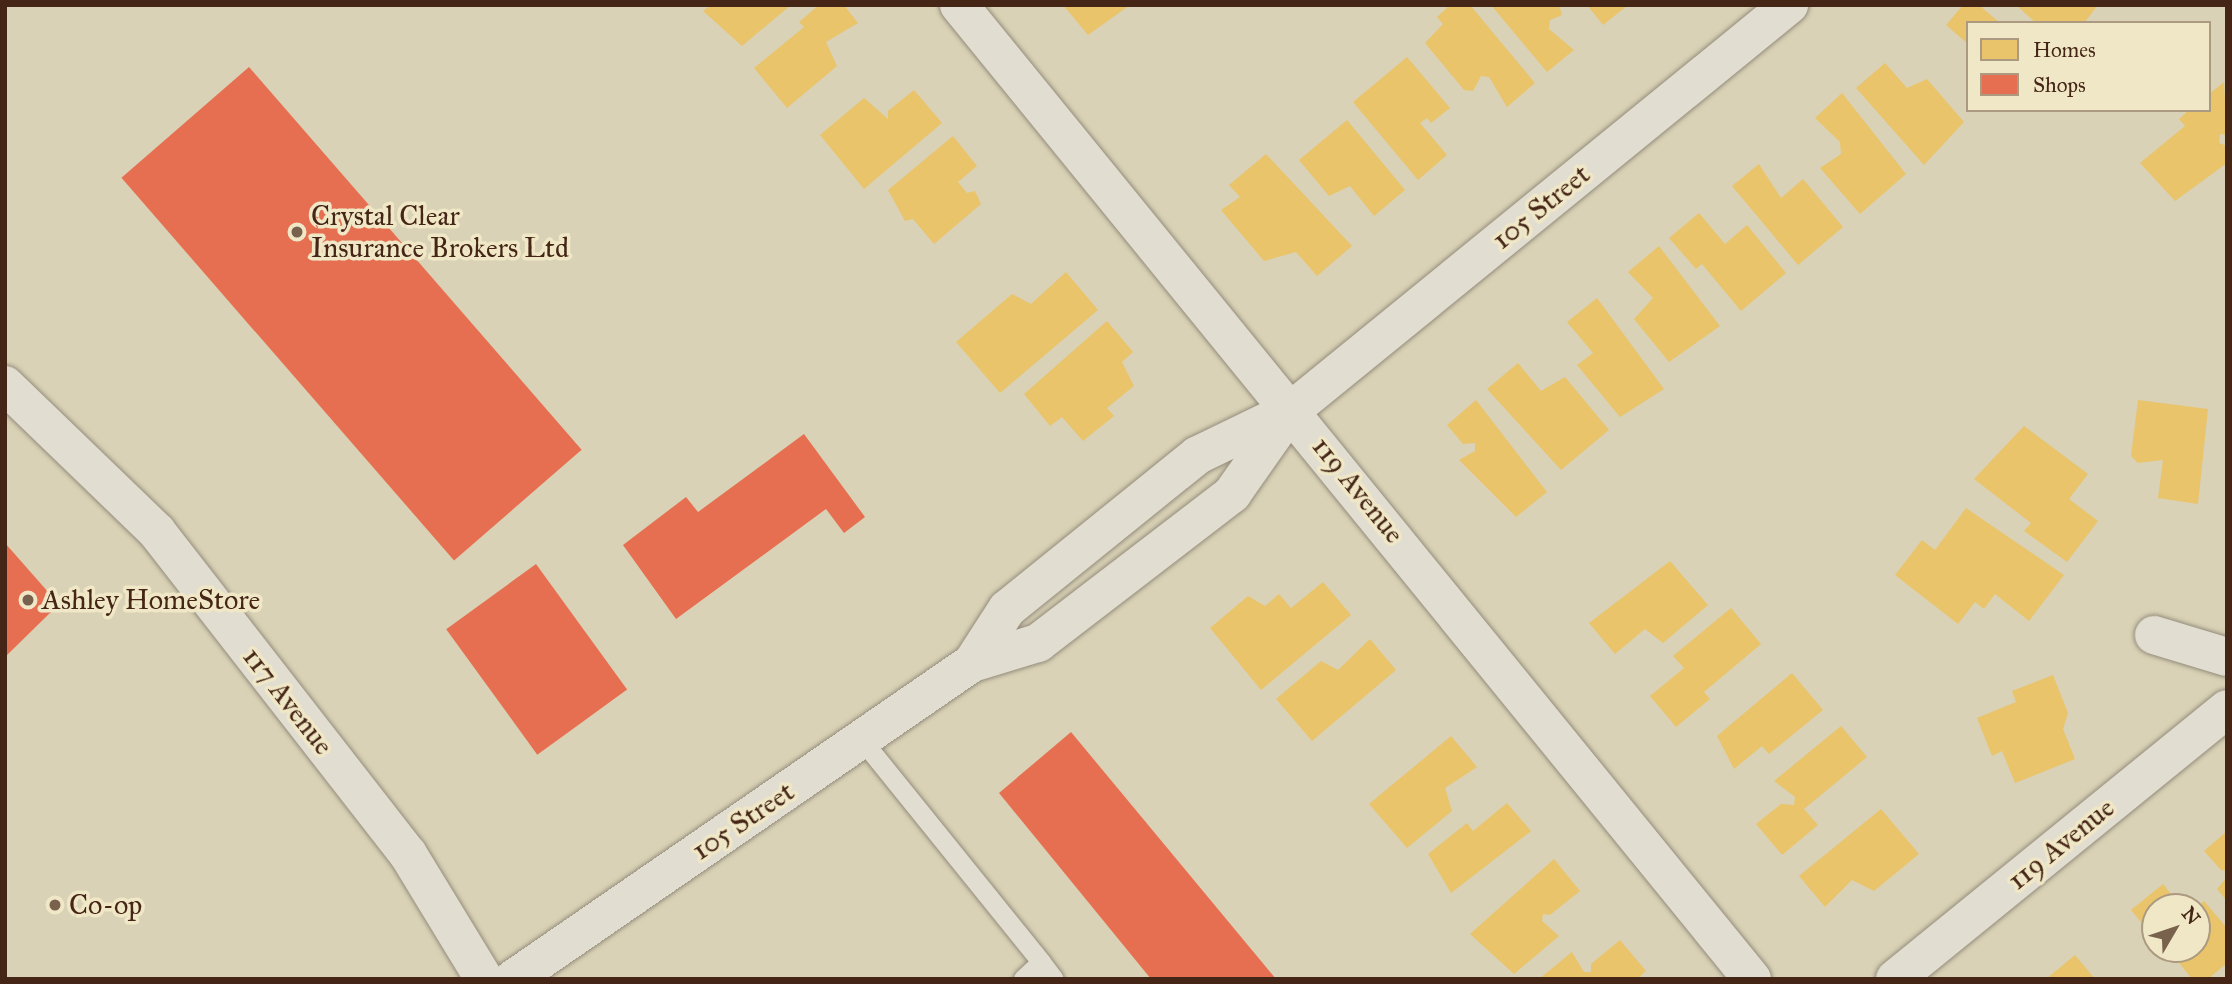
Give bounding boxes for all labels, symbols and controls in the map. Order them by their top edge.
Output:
legend [1966,21,2211,112]
text: Homes [2033,37,2096,63]
text: Shops [2033,72,2086,98]
street label: 105 Street [1485,157,1597,257]
place label: Crystal Clear Insurance Brokers Ltd [311,199,569,265]
marker: Crystal Clear Insurance Brokers Ltd [289,224,305,240]
street label: 119 Avenue [1305,430,1411,550]
place label: Ashley HomeStore [42,583,260,617]
marker: Ashley HomeStore [20,592,36,608]
street label: 117 Avenue [236,641,340,761]
street label: 105 Street [686,775,800,867]
street label: 119 Avenue [2001,791,2121,897]
place label: Co-op [69,888,142,922]
north arrow [2141,893,2211,963]
marker: Co-op [47,897,63,913]
text: N [2177,902,2205,929]

